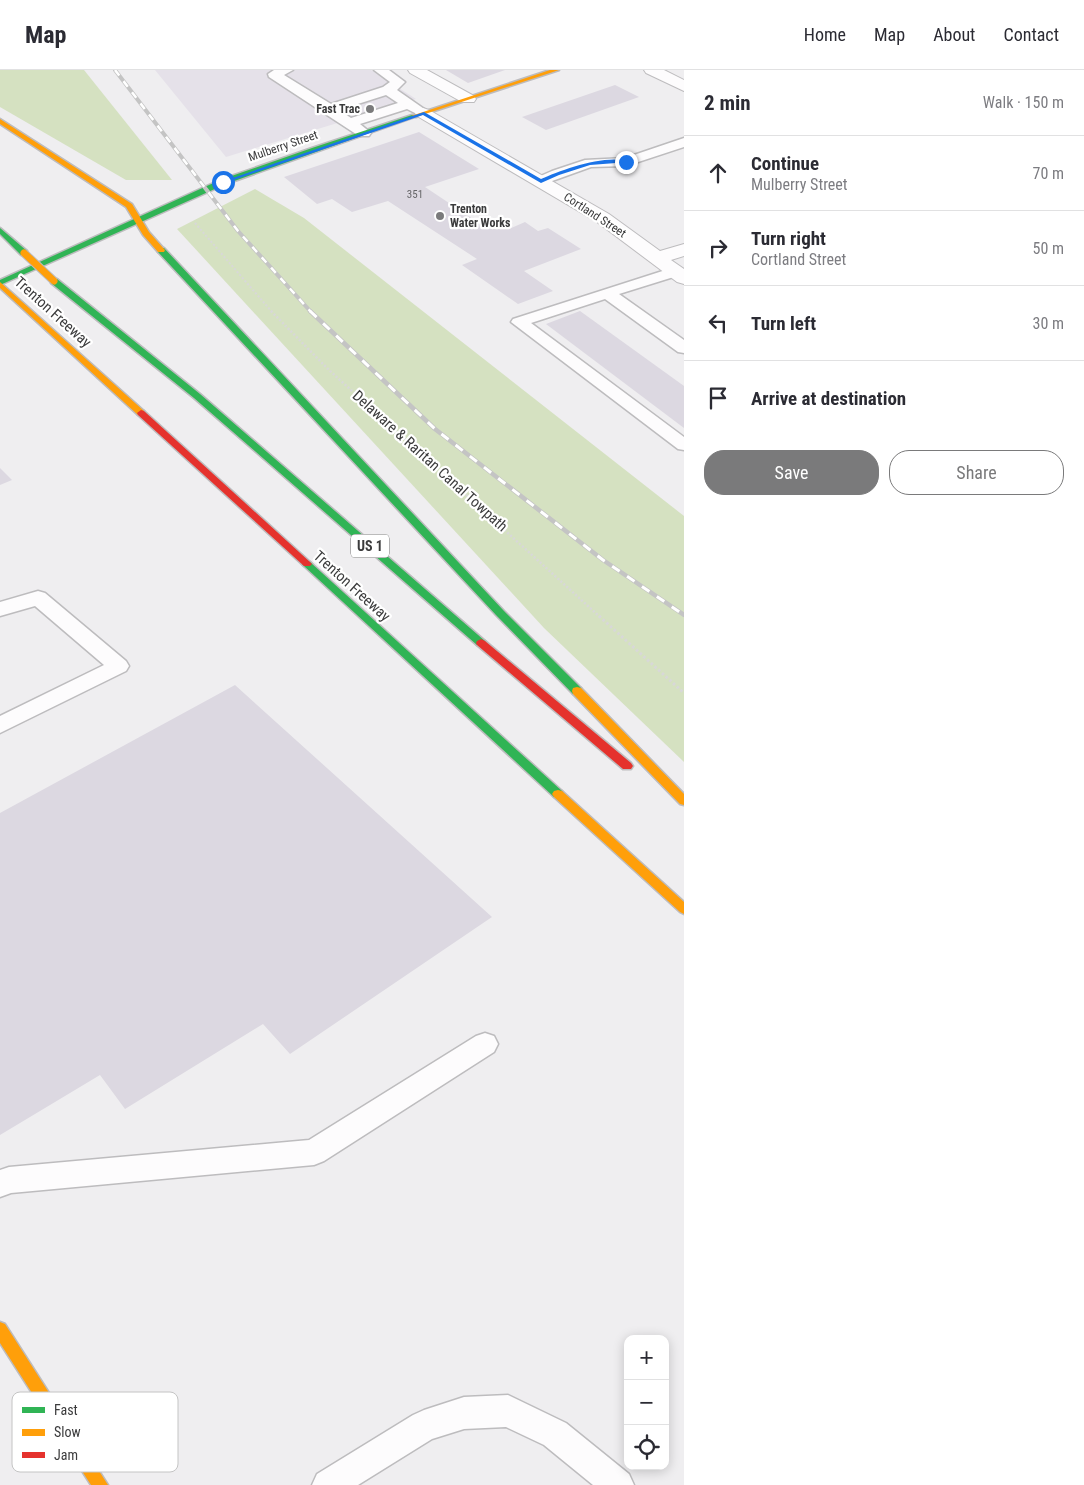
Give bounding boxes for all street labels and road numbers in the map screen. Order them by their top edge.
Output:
street label: Mulberry Street [246,127,320,164]
street label: Cortland Street [561,190,629,241]
street label: Trenton Freeway [11,273,95,351]
street label: Delaware & Raritan Canal Towpath [349,387,511,535]
road number: US 1 [351,534,389,558]
street label: Trenton Freeway [310,547,394,625]

